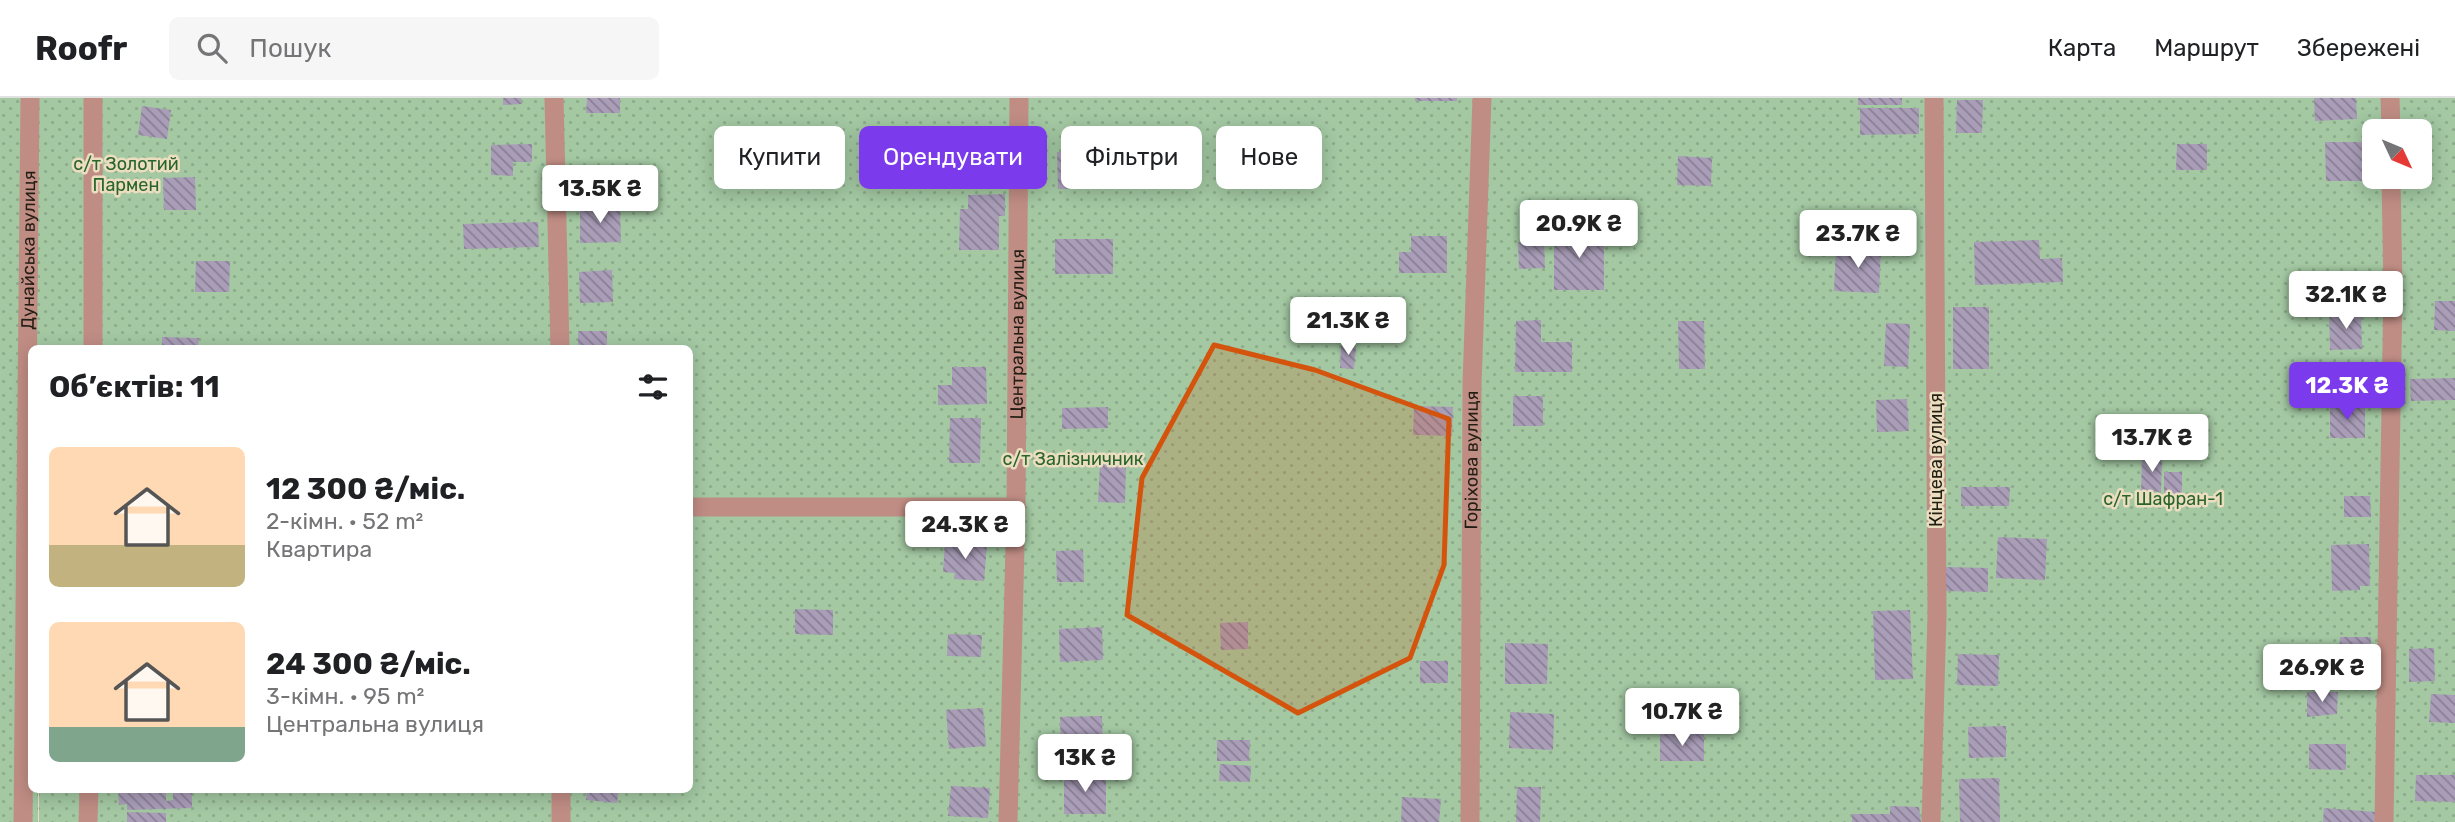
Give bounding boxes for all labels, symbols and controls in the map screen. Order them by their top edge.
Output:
search box [169,17,659,80]
text: Roofr [35,29,127,68]
icon: search [193,29,231,67]
text: Пошук [249,33,331,64]
text: Карта [2048,34,2116,62]
text: Маршрут [2154,34,2259,62]
text: Збережені [2297,34,2420,62]
north arrow [2362,119,2432,189]
map controls [2362,119,2432,189]
chip: Купити [714,126,845,189]
chip: Орендувати [859,126,1047,189]
chip: Фільтри [1061,126,1202,189]
chip: Нове [1216,126,1322,189]
park label: с/т Золотий Пармен [73,153,179,196]
pin: 13.5K ₴ [535,166,665,225]
street label: Дунайська вулиця [17,170,40,330]
text: 13.5K ₴ [558,174,642,202]
pin: 20.9K ₴ [1514,200,1644,260]
text: 20.9K ₴ [1536,209,1622,237]
pin: 23.7K ₴ [1793,211,1923,270]
text: 23.7K ₴ [1816,219,1900,247]
street label: Центральна вулиця [1006,249,1029,420]
pin: 32.1K ₴ [2281,272,2411,331]
text: 32.1K ₴ [2305,280,2387,308]
pin: 21.3K ₴ [1283,298,1413,357]
text: 21.3K ₴ [1306,306,1390,334]
pin: 12.3K ₴ [2282,362,2412,422]
icon: filters [634,368,672,406]
text: Об’єктів: 11 [49,369,220,405]
text: 12.3K ₴ [2305,371,2389,399]
street label: Горіхова вулиця [1460,390,1483,530]
street label: Кінцева вулиця [1925,393,1947,527]
pin: 13.7K ₴ [2087,414,2217,474]
text: 13.7K ₴ [2111,423,2193,451]
park label: с/т Залізничник [1003,448,1144,470]
text: 12 300 ₴/міс. [266,471,465,507]
icon: home [105,475,189,559]
park label: с/т Шафран-1 [2103,488,2223,510]
pin: 24.3K ₴ [900,502,1030,561]
text: 2-кімн. · 52 m² [266,507,423,535]
text: 24.3K ₴ [921,510,1009,538]
text: Квартира [266,535,372,563]
pin: 26.9K ₴ [2257,644,2387,704]
text: 24 300 ₴/міс. [266,646,471,682]
icon: home [105,650,189,734]
text: 26.9K ₴ [2279,653,2365,681]
text: 3-кімн. · 95 m² [266,682,424,710]
pin: 10.7K ₴ [1617,688,1747,748]
text: 10.7K ₴ [1641,697,1723,725]
text: Центральна вулиця [266,710,484,738]
pin: 13K ₴ [1036,734,1134,794]
text: 13K ₴ [1054,743,1116,771]

